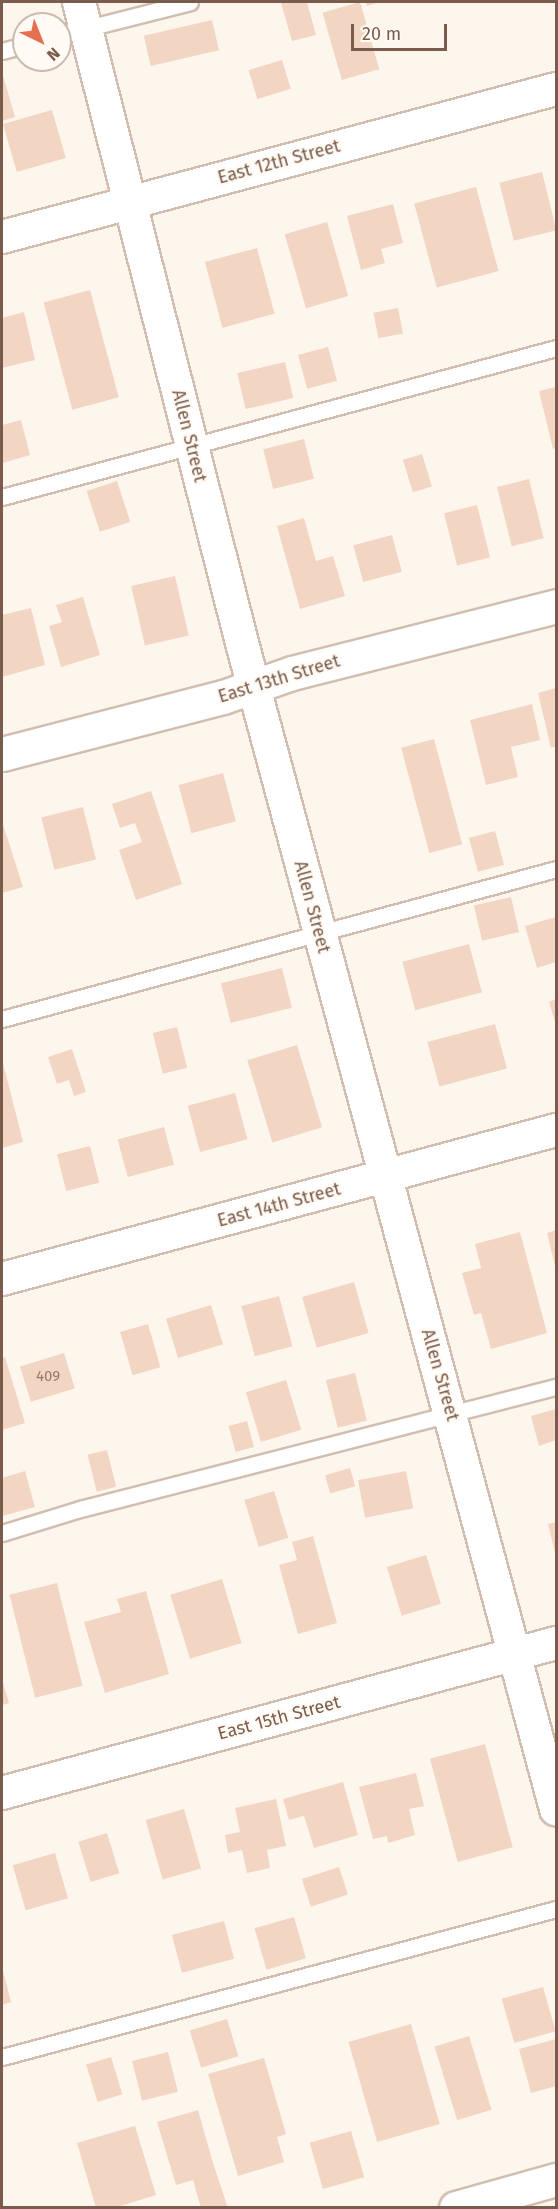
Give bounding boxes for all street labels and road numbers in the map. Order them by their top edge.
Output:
street label: East 12th Street [215,135,343,189]
street label: Allen Street [167,387,211,485]
street label: East 13th Street [216,650,342,708]
street label: Allen Street [289,858,335,956]
street label: East 14th Street [215,1178,343,1232]
street label: Allen Street [417,1326,463,1424]
street label: East 15th Street [215,1691,343,1745]

